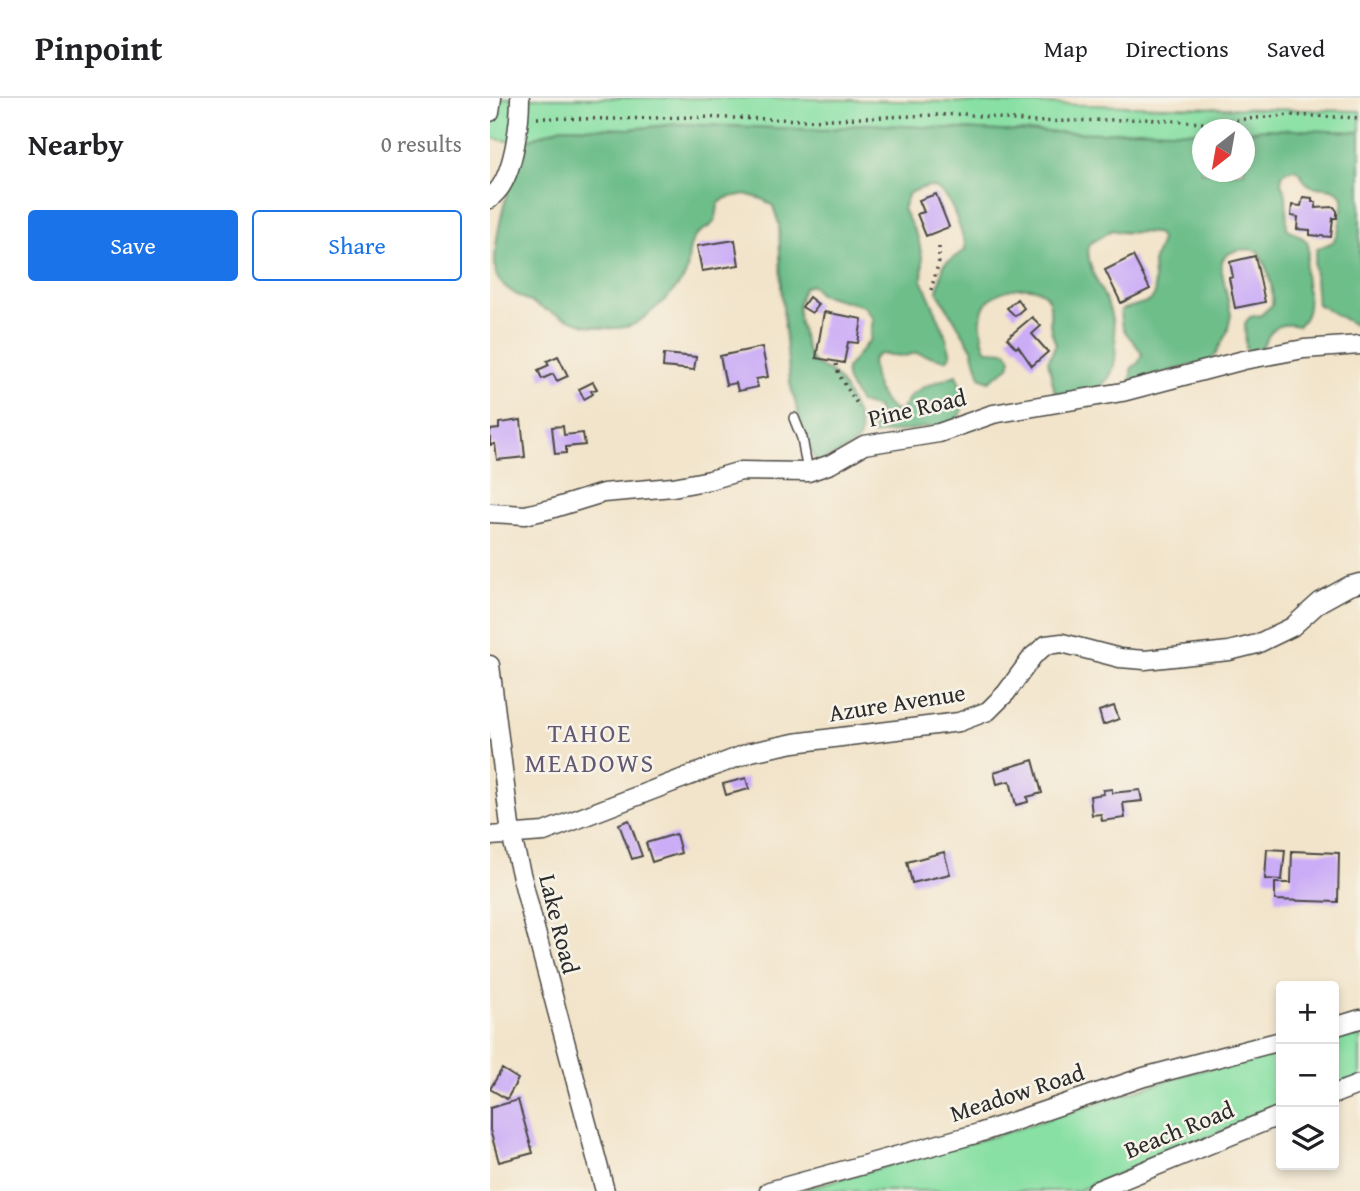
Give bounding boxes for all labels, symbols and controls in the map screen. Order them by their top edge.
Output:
text: Pinpoint [35,24,162,72]
text: Map [1044,31,1088,66]
text: Directions [1126,31,1229,66]
text: Saved [1267,31,1325,66]
north arrow [1192,119,1255,182]
text: Nearby [28,122,124,166]
text: 0 results [381,127,462,160]
button: Save [28,210,238,281]
button: Share [252,210,462,281]
street label: Pine Road [864,379,970,436]
street label: Azure Avenue [826,674,968,731]
district label: TAHOE MEADOWS [525,713,655,782]
street label: Lake Road [530,870,589,978]
map controls [1276,981,1339,1170]
button: + [1276,981,1339,1044]
button: − [1276,1044,1339,1107]
street label: Meadow Road [945,1054,1089,1131]
street label: Beach Road [1119,1092,1239,1167]
button: layers [1276,1107,1339,1170]

